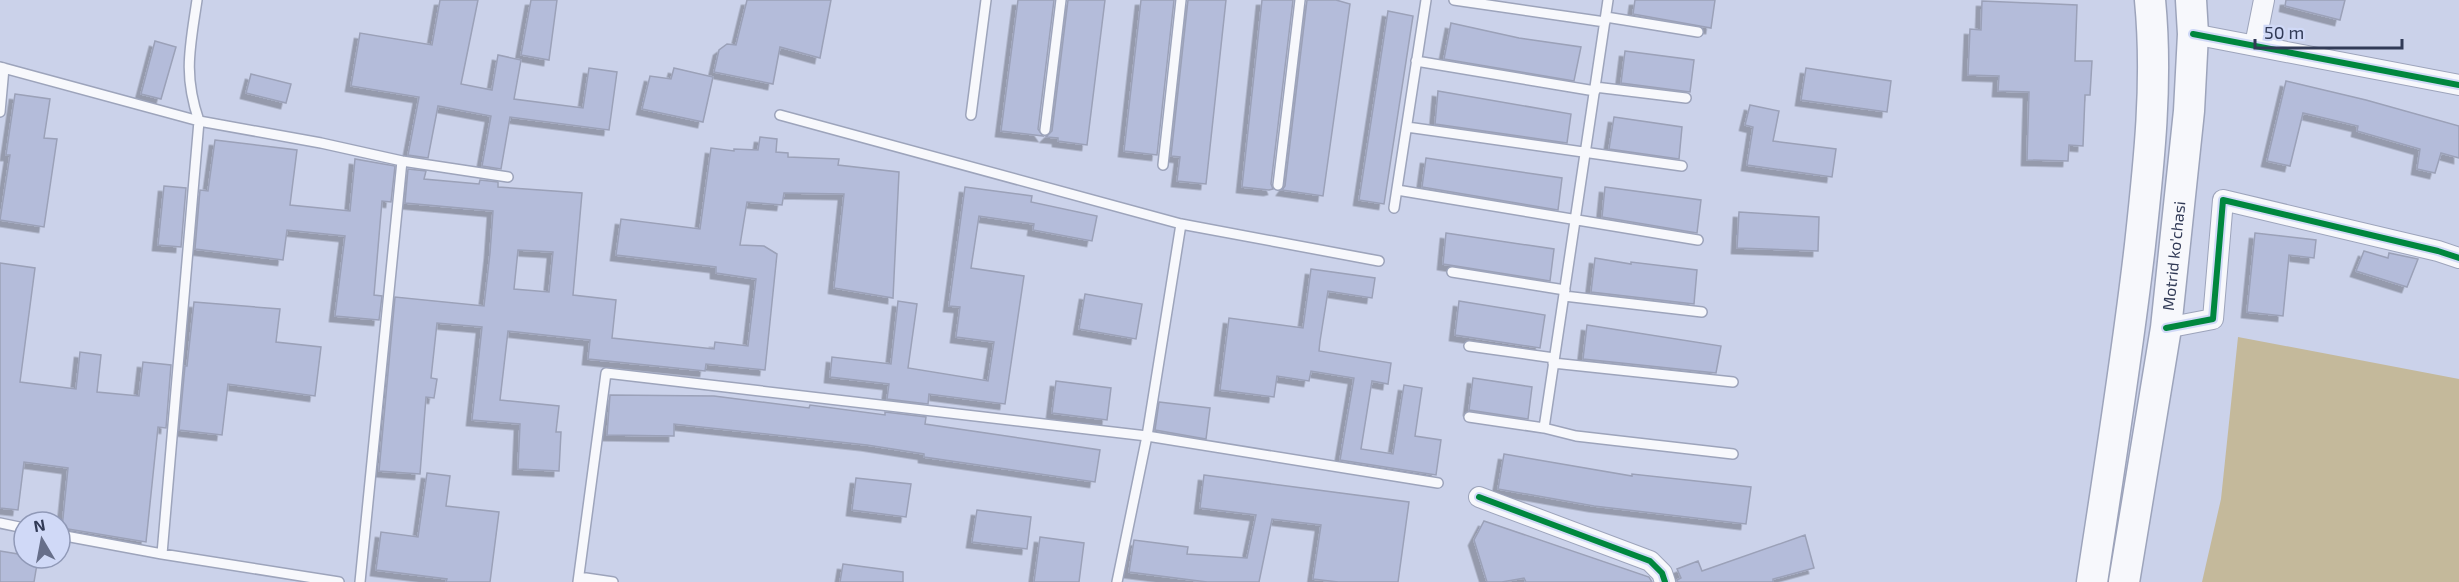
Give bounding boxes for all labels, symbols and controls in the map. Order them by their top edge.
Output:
scale bar [2255,12,2402,50]
text: 50 m [2264,21,2304,43]
street label: Motrid ko'chasi [2158,200,2188,312]
north arrow [12,510,72,570]
text: N [32,514,47,535]

